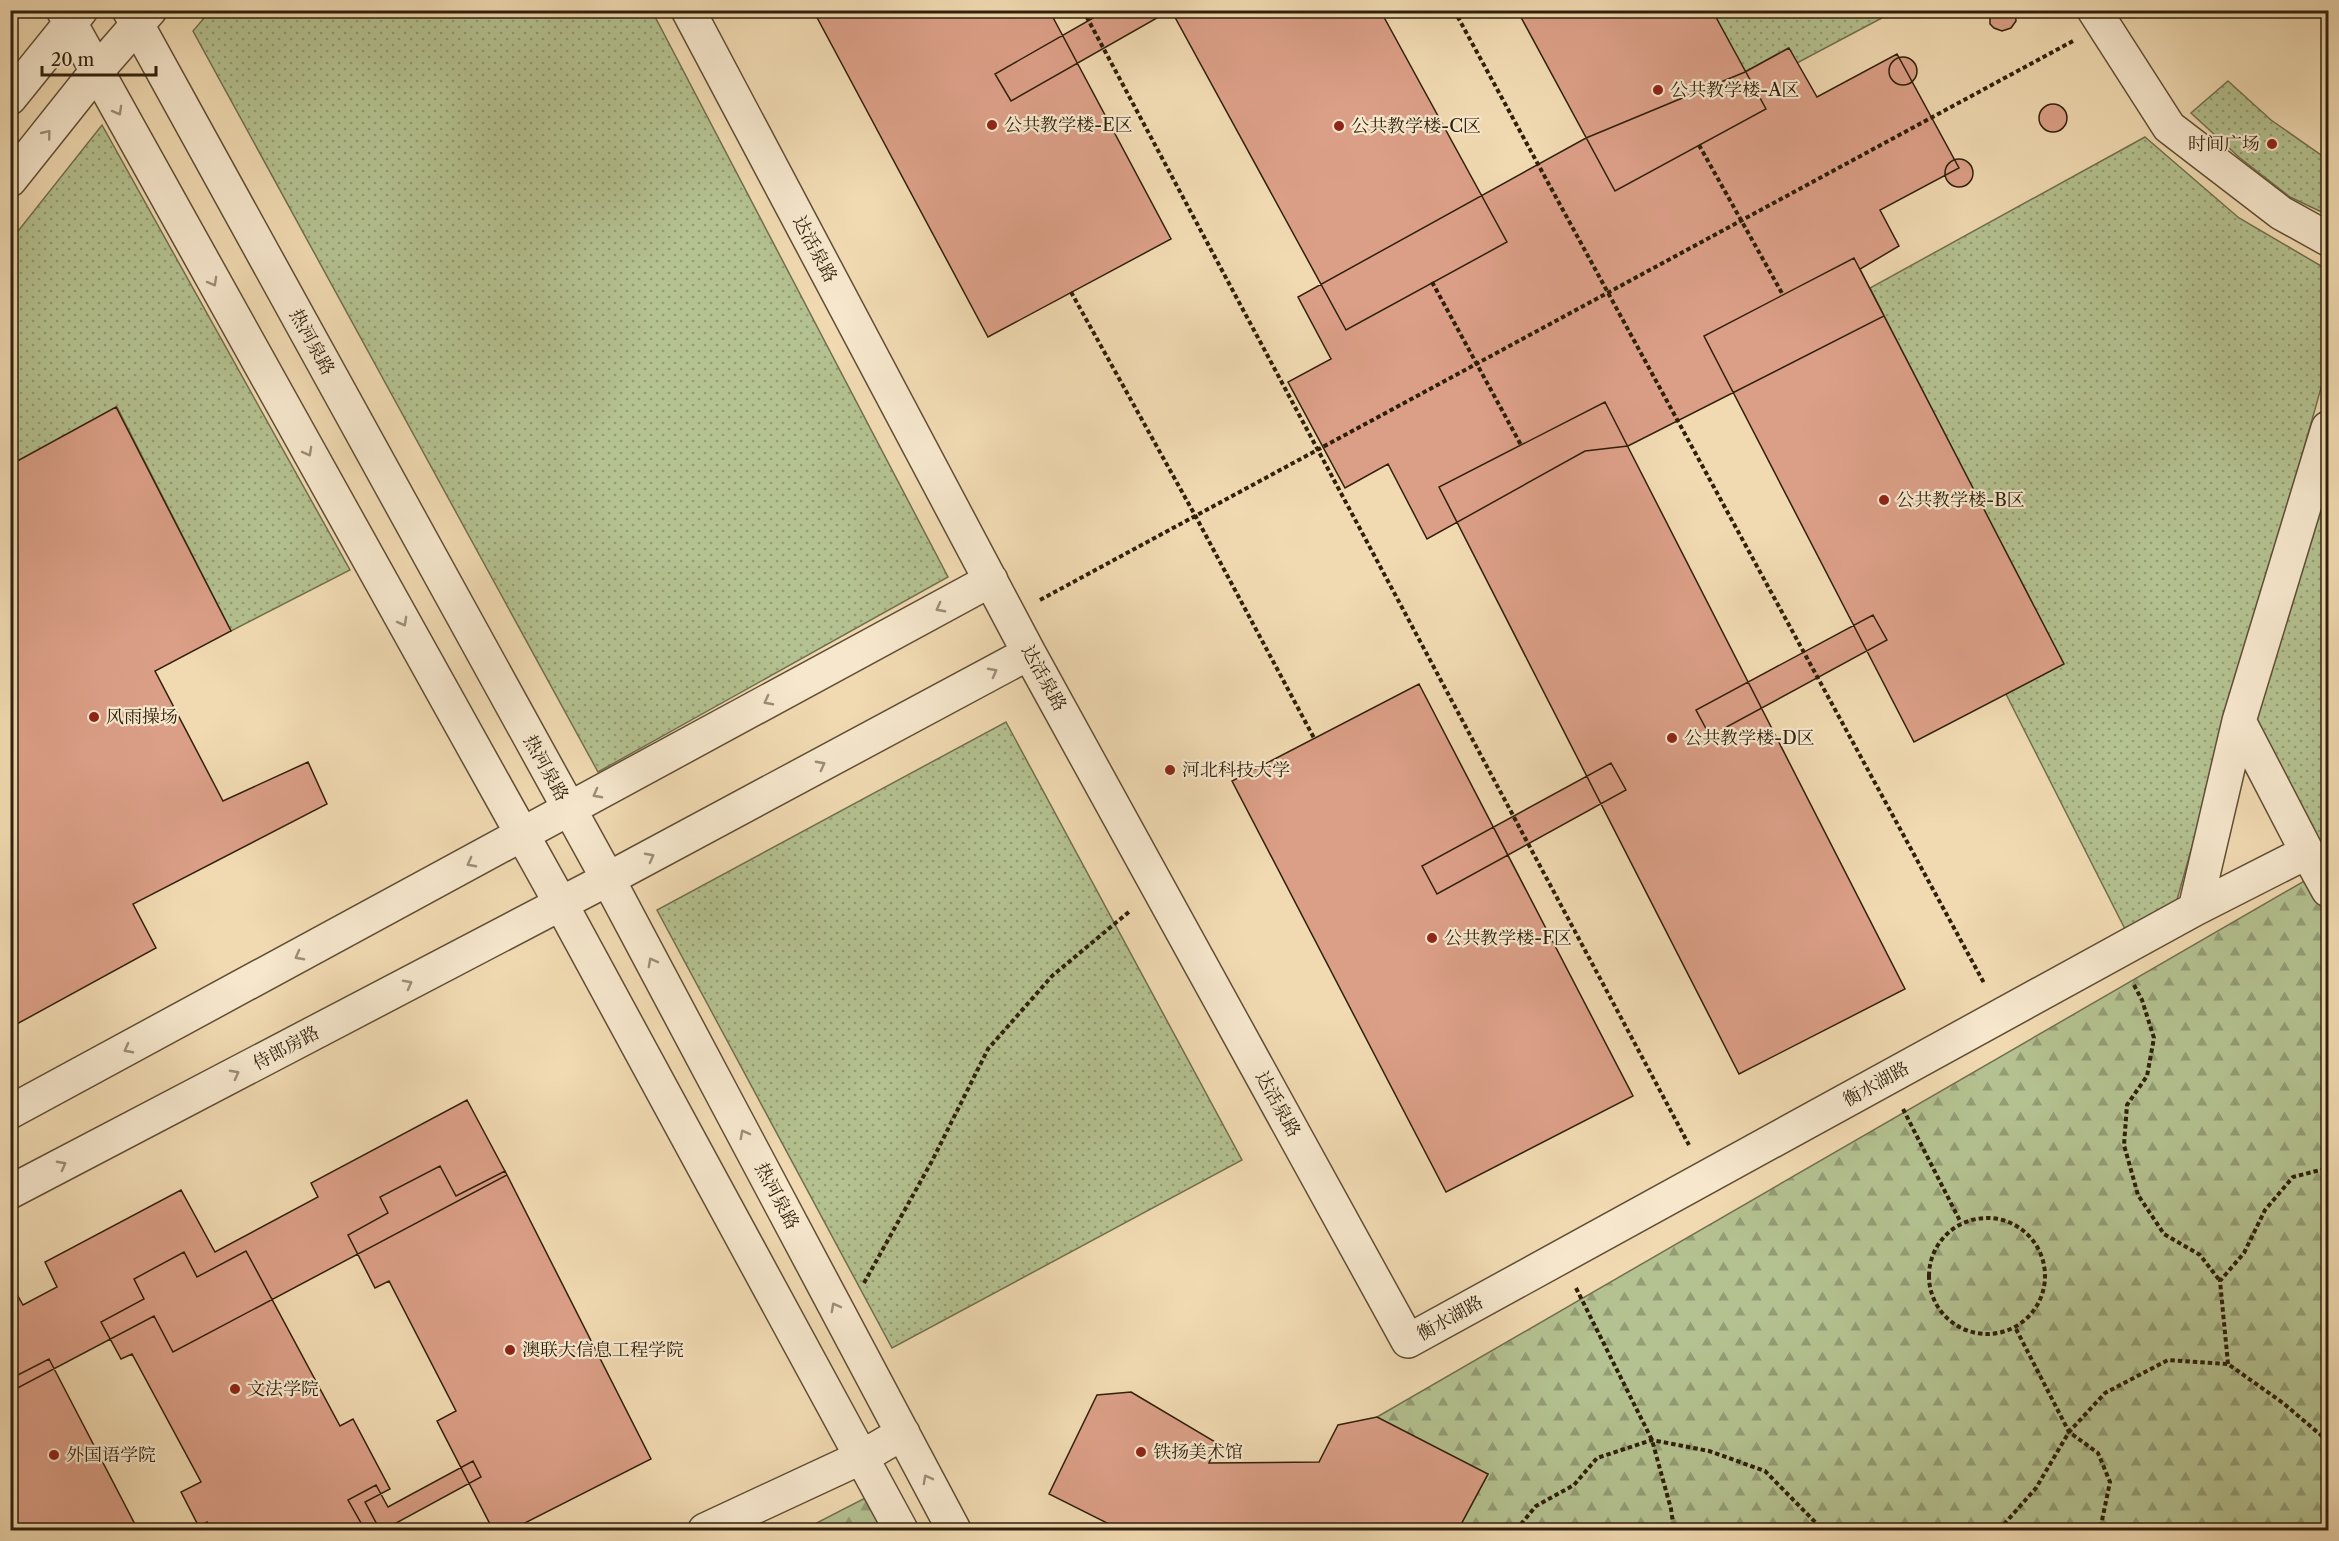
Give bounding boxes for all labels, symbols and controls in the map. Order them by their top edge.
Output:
scale bar [42,39,156,77]
text: 20 m [51,49,95,71]
place label: 公共教学楼-A区 [1670,79,1800,101]
marker: 公共教学楼-A区 [1651,83,1665,97]
one-way arrow [111,105,122,116]
place label: 公共教学楼-E区 [1004,114,1133,136]
place label: 公共教学楼-C区 [1351,115,1481,137]
marker: 公共教学楼-E区 [985,118,999,132]
marker: 公共教学楼-C区 [1332,119,1346,133]
one-way arrow [40,130,51,141]
place label: 时间广场 [2188,133,2260,155]
marker: 时间广场 [2265,137,2279,151]
street label: 达活泉路 [788,212,842,286]
one-way arrow [206,275,217,286]
street label: 热河泉路 [285,305,339,379]
one-way arrow [301,446,312,456]
place label: 公共教学楼-B区 [1896,489,2025,511]
marker: 公共教学楼-B区 [1877,493,1891,507]
one-way arrow [936,601,946,612]
one-way arrow [396,616,407,626]
street label: 达活泉路 [1017,641,1071,715]
one-way arrow [987,668,997,679]
one-way arrow [764,694,775,705]
place label: 风雨操场 [106,706,178,728]
marker: 风雨操场 [87,710,101,724]
place label: 公共教学楼-D区 [1684,727,1815,749]
street label: 热河泉路 [519,731,573,805]
marker: 公共教学楼-D区 [1665,731,1679,745]
place label: 河北科技大学 [1182,759,1290,781]
one-way arrow [815,760,826,772]
marker: 河北科技大学 [1163,763,1177,777]
one-way arrow [593,787,603,798]
one-way arrow [643,853,654,864]
one-way arrow [467,856,477,867]
place label: 公共教学楼-F区 [1444,927,1572,949]
marker: 公共教学楼-F区 [1425,931,1439,945]
one-way arrow [295,949,306,960]
one-way arrow [648,958,659,969]
one-way arrow [402,980,412,991]
street label: 侍郎房路 [249,1021,323,1075]
one-way arrow [123,1042,134,1053]
street label: 衡水湖路 [1839,1057,1913,1111]
street label: 达活泉路 [1251,1067,1305,1141]
one-way arrow [229,1070,240,1082]
one-way arrow [740,1130,751,1141]
street label: 热河泉路 [750,1159,804,1233]
one-way arrow [56,1161,67,1172]
street label: 衡水湖路 [1413,1291,1487,1345]
one-way arrow [831,1302,842,1313]
place label: 澳联大信息工程学院 [522,1339,684,1361]
marker: 澳联大信息工程学院 [503,1343,517,1357]
place label: 文法学院 [247,1378,319,1400]
marker: 文法学院 [228,1382,242,1396]
place label: 铁扬美术馆 [1153,1441,1243,1463]
place label: 外国语学院 [66,1444,156,1466]
marker: 铁扬美术馆 [1134,1445,1148,1459]
marker: 外国语学院 [47,1448,61,1462]
one-way arrow [923,1474,934,1485]

